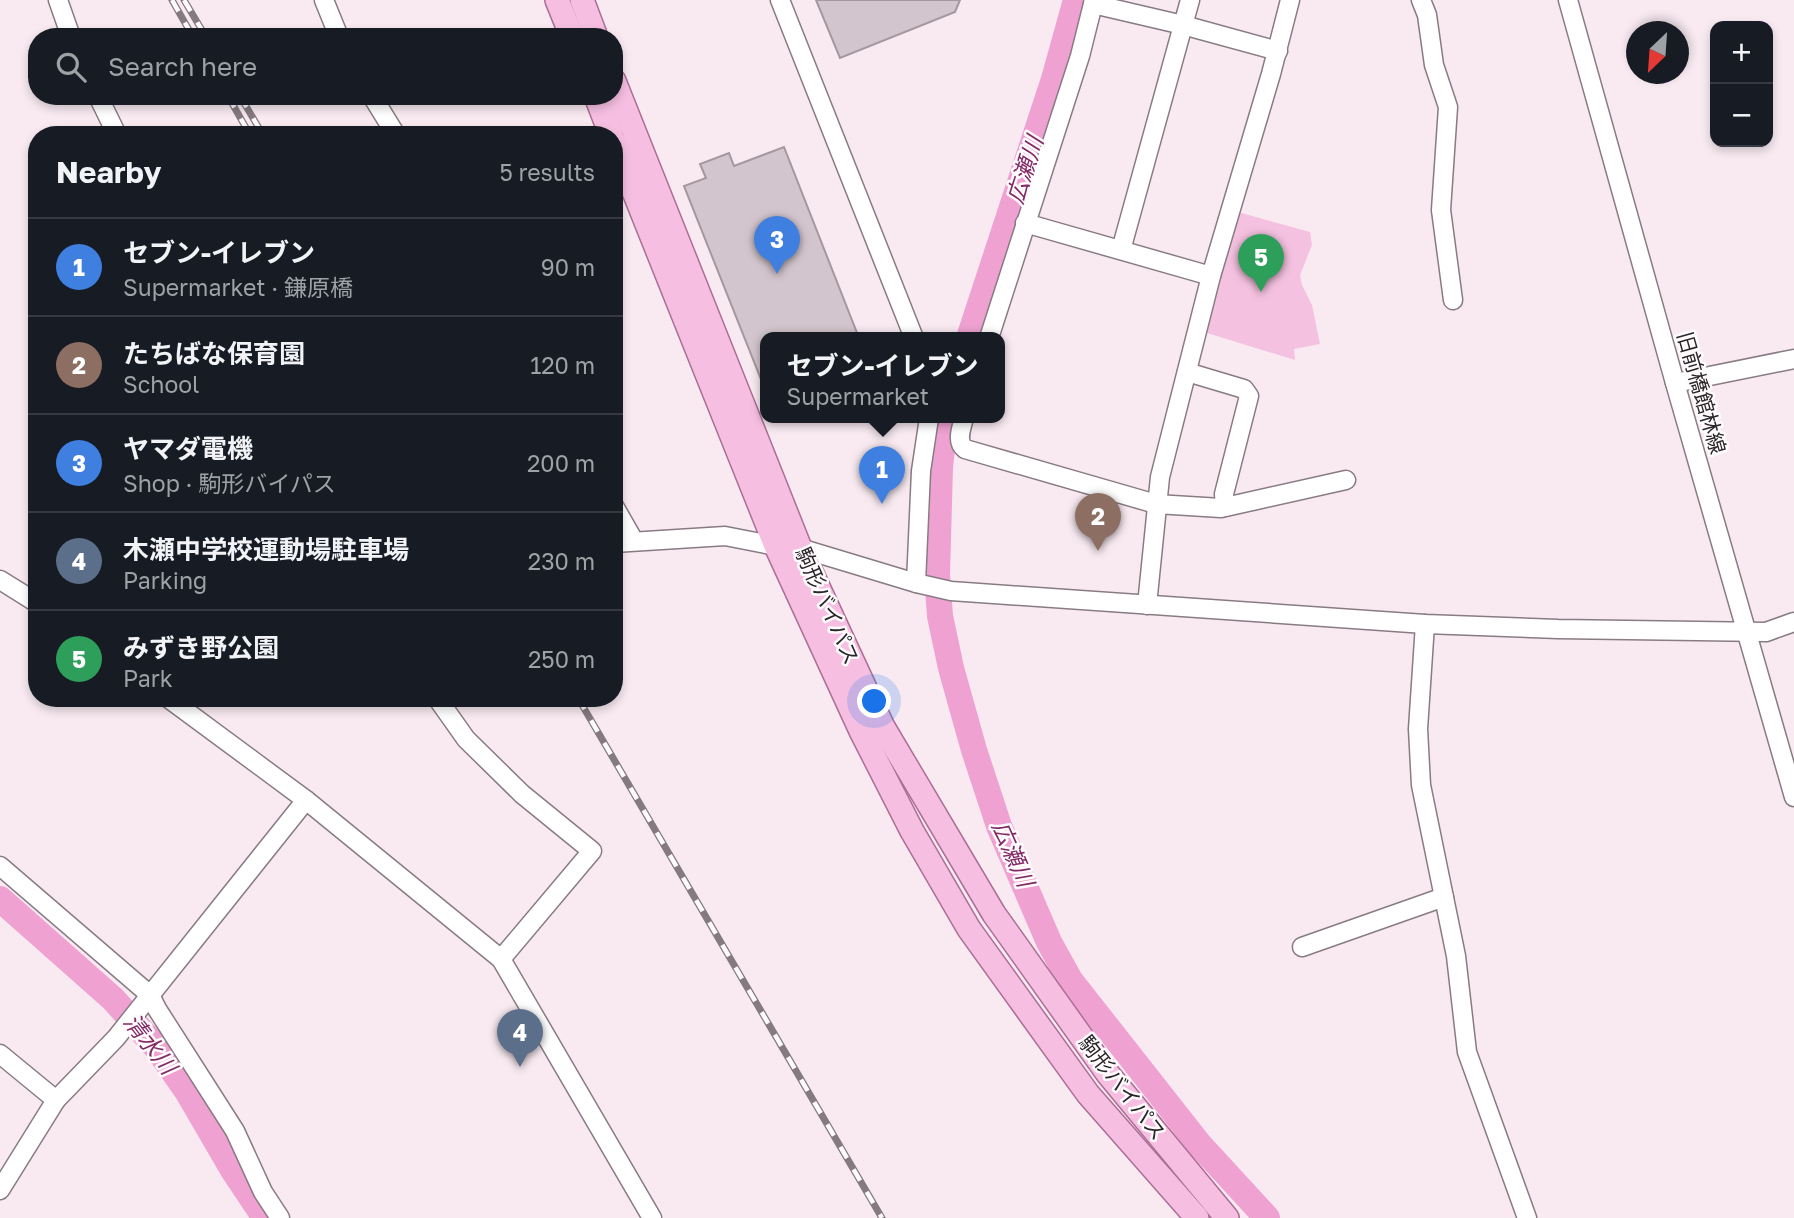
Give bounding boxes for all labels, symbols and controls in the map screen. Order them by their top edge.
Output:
north arrow [1626,21,1689,84]
map controls [1710,21,1773,147]
button: + [1710,21,1773,84]
search box [28,28,623,105]
icon: search [52,48,90,86]
text: Search here [108,51,257,82]
button: − [1710,84,1773,147]
water label: 広瀬川 [1000,130,1049,207]
text: Nearby [56,154,161,190]
text: 5 results [499,158,595,186]
pin: 3 [754,216,800,274]
pin: 5 [1238,234,1284,292]
text: セブン-イレブン [123,237,315,268]
text: 1 [73,253,85,281]
text: 90 m [541,253,595,281]
text: Supermarket · 鎌原橋 [123,273,353,301]
street label: 旧前橋館林線 [1672,329,1732,457]
popup [760,332,1005,423]
text: たちばな保育園 [123,338,305,369]
text: セブン-イレブン [787,350,978,381]
text: 2 [72,351,86,379]
text: 120 m [530,351,595,379]
text: School [123,370,199,398]
text: Supermarket [787,382,929,410]
text: ヤマダ電機 [123,433,253,464]
pin: 1 [859,446,905,504]
text: 3 [72,449,86,477]
text: 200 m [527,449,595,477]
text: Shop · 駒形バイパス [123,469,336,497]
pin: 2 [1075,493,1121,551]
text: 木瀬中学校運動場駐車場 [123,534,409,565]
street label: 駒形バイパス [790,543,865,668]
text: 4 [72,547,86,575]
text: 230 m [528,547,595,575]
text: Parking [123,566,207,594]
text: みずき野公園 [123,632,279,663]
text: 5 [72,645,86,673]
text: 250 m [528,645,595,673]
text: Park [123,664,173,692]
your location [857,684,891,718]
water label: 広瀬川 [987,816,1042,894]
water label: 清水川 [119,1008,185,1082]
pin: 4 [497,1009,543,1067]
street label: 駒形バイパス [1074,1030,1172,1145]

